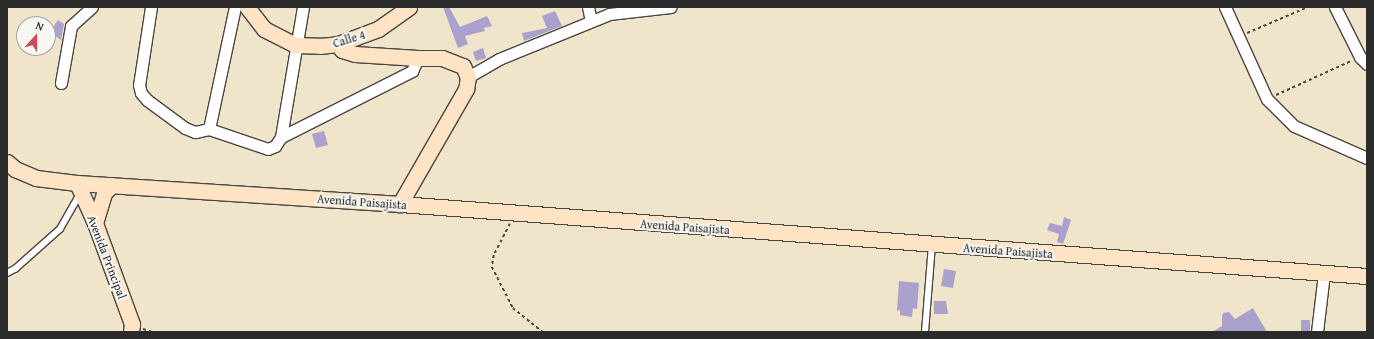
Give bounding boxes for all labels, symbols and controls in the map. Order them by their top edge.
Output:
north arrow [16,16,56,56]
text: N [34,17,46,35]
street label: Calle 4 [331,27,367,51]
street label: Avenida Paisajista [317,192,407,212]
street label: Avenida Principal [84,213,130,301]
street label: Avenida Paisajista [640,217,730,237]
street label: Avenida Paisajista [963,241,1053,261]

